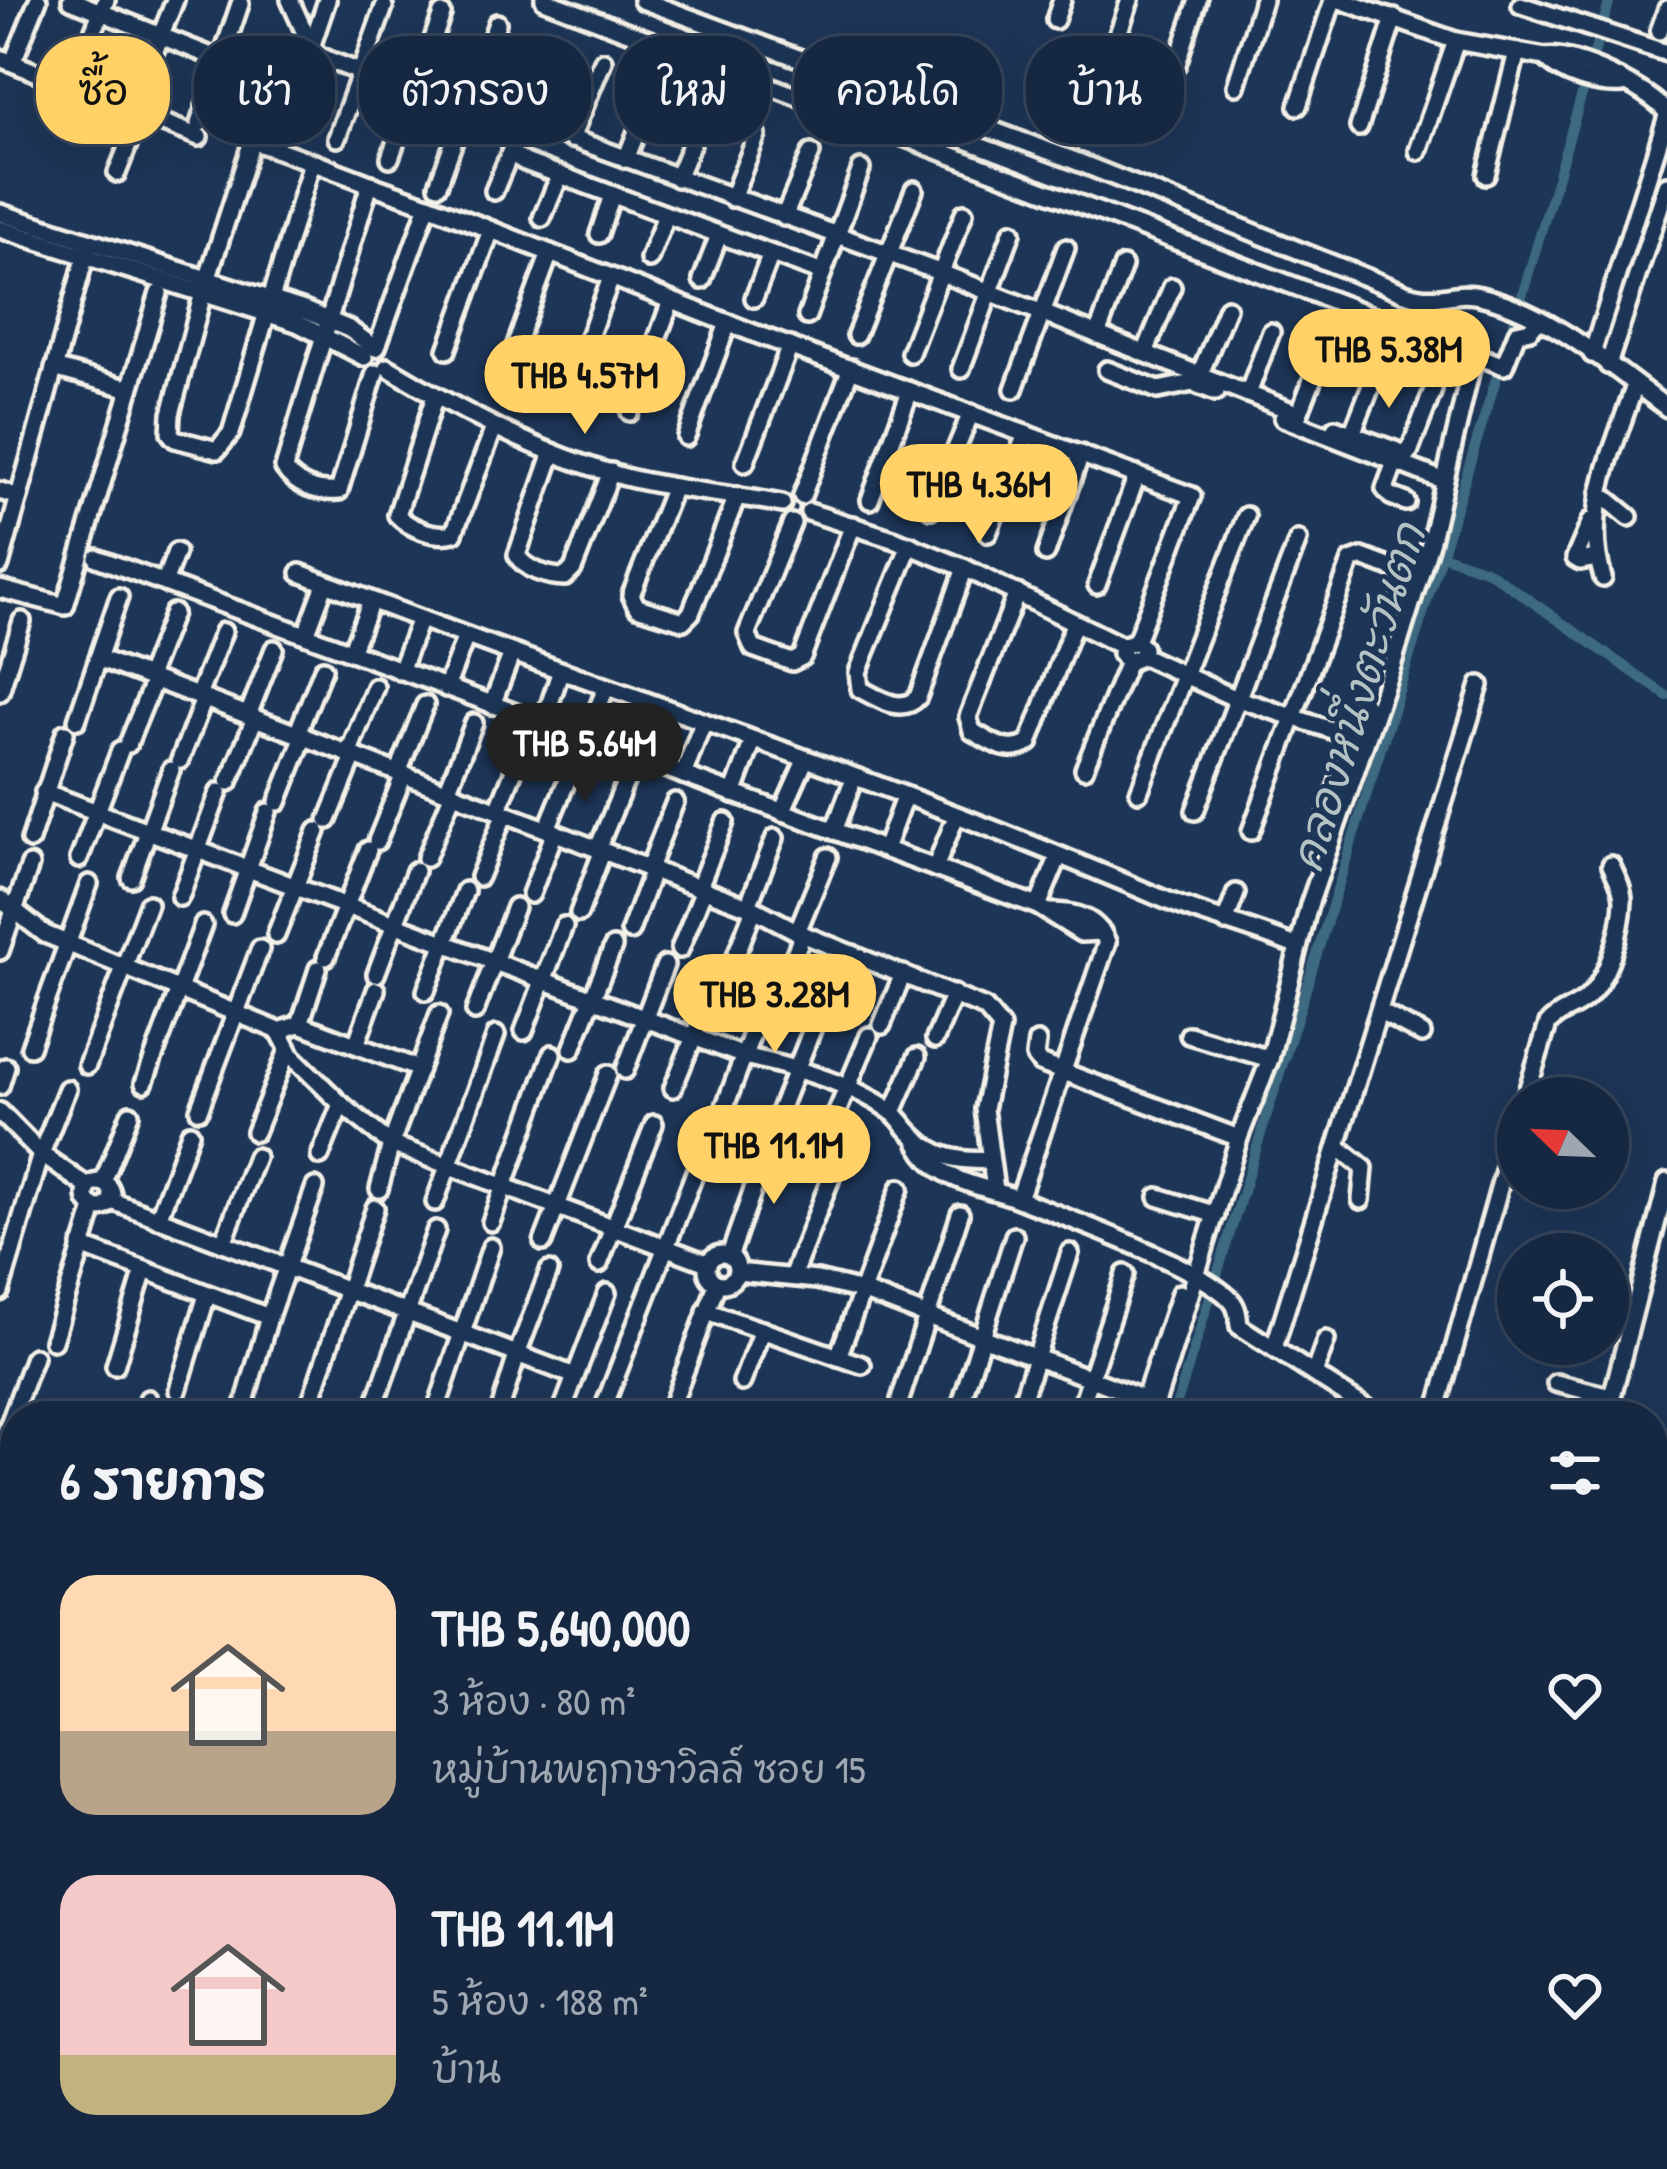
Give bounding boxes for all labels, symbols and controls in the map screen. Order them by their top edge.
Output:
chip: ซื้อ [36,36,170,144]
chip: เช่า [194,36,335,144]
chip: ตัวกรอง [359,36,591,144]
chip: ใหม่ [615,36,770,144]
chip: คอนโด [794,36,1002,144]
chip: บ้าน [1026,36,1184,144]
pin: THB 5.38M [1252,309,1526,411]
text: THB 5.38M [1315,321,1463,374]
pin: THB 4.57M [448,335,722,437]
text: THB 4.57M [511,347,659,400]
pin: THB 4.36M [842,444,1116,546]
text: THB 4.36M [907,456,1051,509]
water label: คลองหนึ่งตะวันตก [1268,512,1439,878]
pin: THB 5.64M [448,703,722,805]
text: THB 5.64M [513,715,657,768]
pin: THB 3.28M [638,954,912,1056]
text: THB 3.28M [700,966,850,1019]
north arrow [1497,1077,1629,1209]
map controls [1497,1077,1629,1365]
pin: THB 11.1M [637,1105,911,1207]
text: THB 11.1M [704,1117,844,1170]
button: locate [1497,1233,1629,1365]
icon: filters [1542,1440,1608,1506]
text: 6 รายการ [60,1446,266,1515]
text: THB 5,640,000 [432,1593,690,1662]
icon: home [156,1623,300,1767]
icon: heart [1542,1662,1608,1728]
text: 3 ห้อง · 80 m² [432,1674,635,1727]
text: หมู่บ้านพฤกษาวิลล์ ซอย 15 [432,1742,866,1795]
text: THB 11.1M [432,1893,614,1962]
icon: home [156,1923,300,2067]
icon: heart [1542,1962,1608,2028]
text: 5 ห้อง · 188 m² [432,1974,648,2027]
text: บ้าน [432,2042,501,2095]

